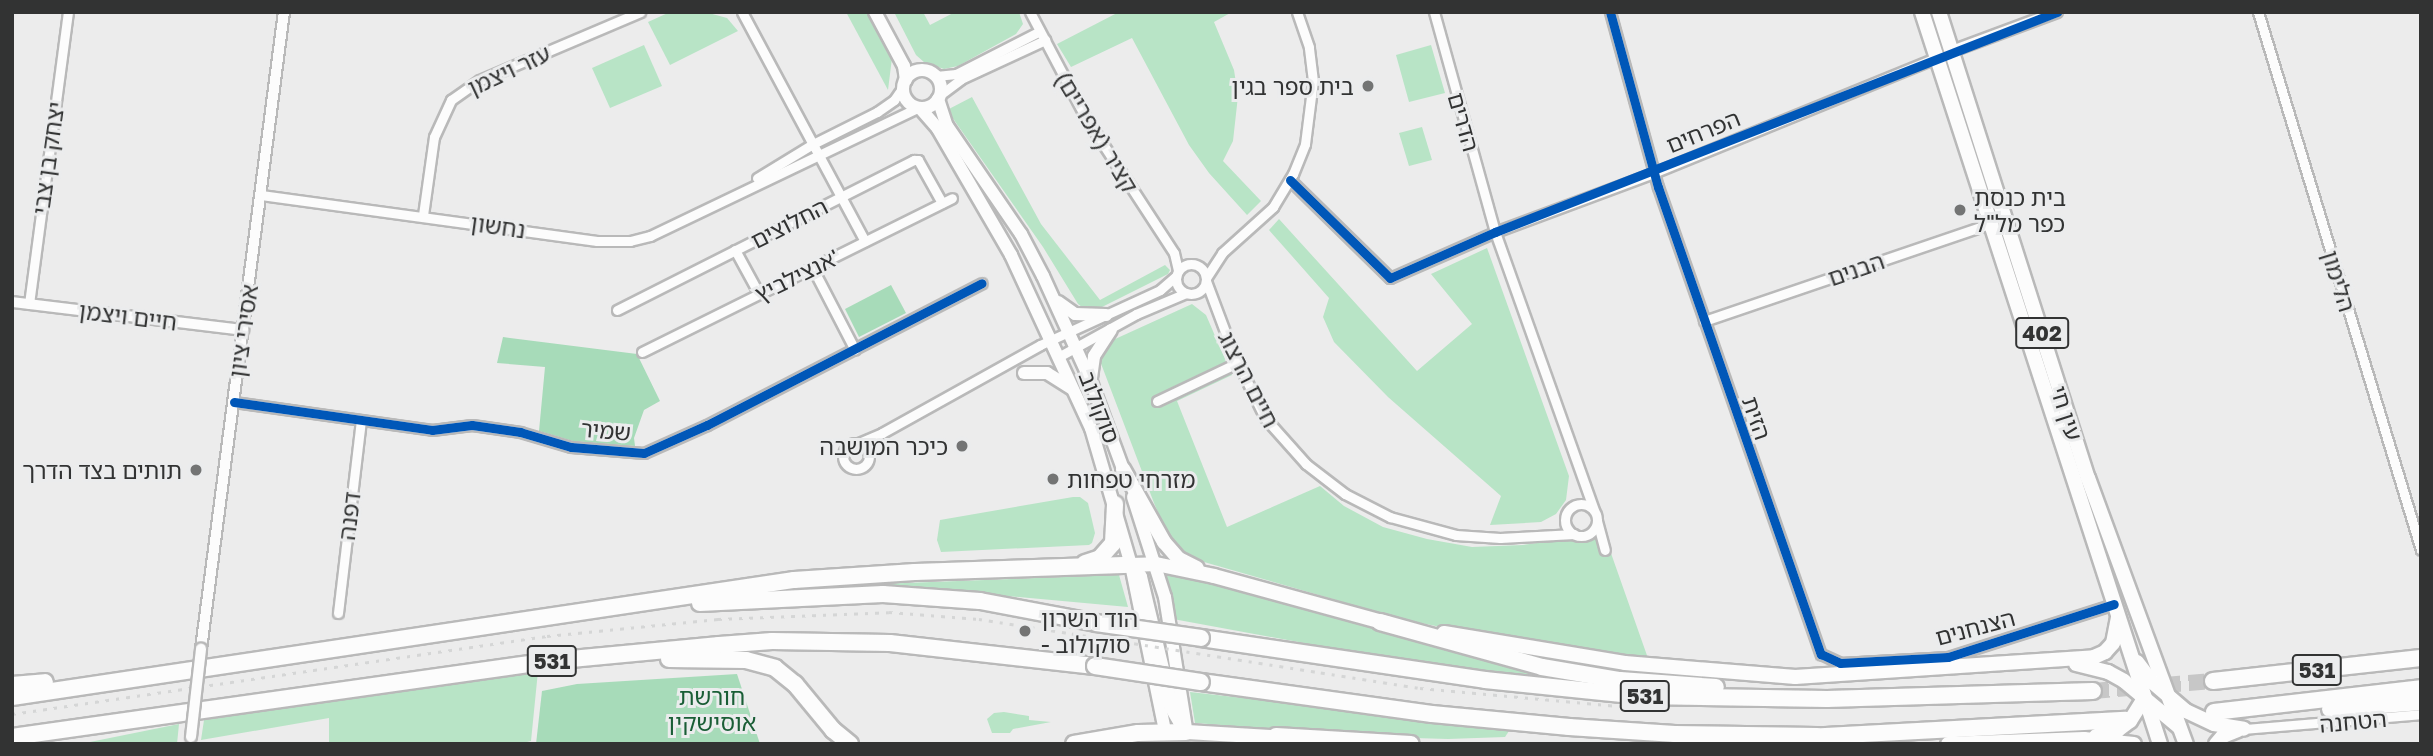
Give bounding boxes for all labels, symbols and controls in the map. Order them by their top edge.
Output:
street label: עזר ויצמן [463,39,555,101]
street label: קציר (אפריים) [1050,66,1144,198]
place label: בית ספר בגין [1232,72,1354,100]
marker: בית ספר בגין [1360,78,1376,94]
street label: הדרים [1442,89,1486,155]
street label: יצחק בן צבי [26,100,70,216]
street label: הפרחים [1662,104,1744,158]
place label: בית כנסת כפר מל"ל [1974,183,2066,237]
street label: החלוצים [746,192,832,254]
marker: בית כנסת כפר מל"ל [1952,202,1968,218]
street label: נחשון [469,208,527,244]
street label: אנצילביץ' [750,243,844,307]
street label: הבנים [1824,247,1888,291]
street label: הלימון [2317,247,2361,315]
street label: אסירי ציון [223,283,263,379]
street label: חיים ויצמן [77,296,179,336]
road number: 402 [2014,316,2070,350]
street label: חיים הרצוג [1213,326,1285,432]
street label: סוקולוב [1074,367,1126,447]
street label: עין חי [2045,382,2089,444]
street label: הזית [1737,393,1777,443]
street label: שמיר [580,414,632,446]
place label: כיכר המושבה [820,432,948,460]
marker: כיכר המושבה [954,438,970,454]
place label: תותים בצד הדרך [22,456,182,484]
marker: תותים בצד הדרך [188,462,204,478]
place label: מזרחי טפחות [1067,465,1195,493]
marker: מזרחי טפחות [1045,471,1061,487]
street label: דפנה [332,490,366,542]
street label: הצנחנים [1932,603,2018,651]
place label: הוד השרון - סוקולוב [1041,604,1138,658]
marker: הוד השרון - סוקולוב [1015,621,1035,641]
road number: 531 [526,644,578,678]
road number: 531 [2291,652,2343,688]
road number: 531 [1619,678,1671,714]
park label: חורשת אוסישקין [668,682,756,736]
street label: הטחנה [2318,704,2388,738]

